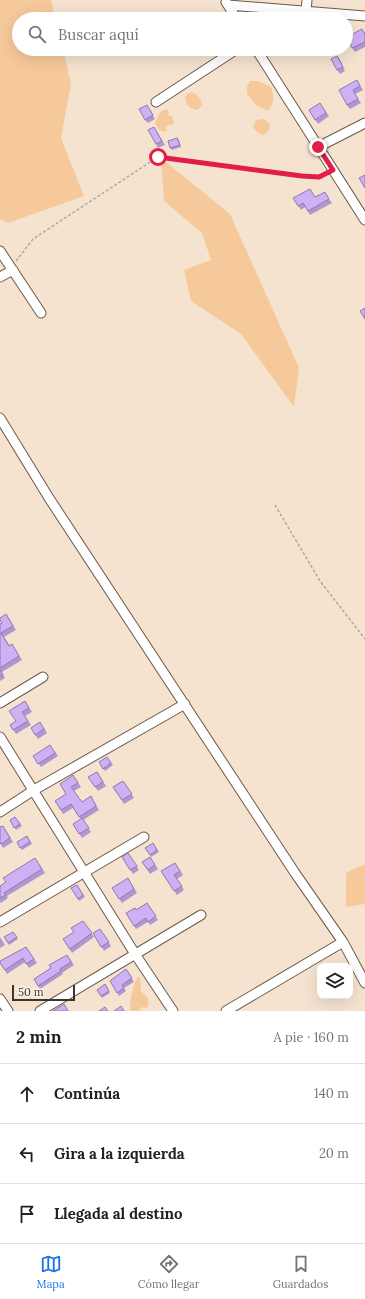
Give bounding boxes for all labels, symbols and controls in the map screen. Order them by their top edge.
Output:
search box [12,12,353,56]
icon: search [26,23,48,45]
text: Buscar aquí [58,25,139,44]
route end [309,138,327,156]
route start [149,148,167,166]
map controls [317,963,353,999]
button: layers [317,963,353,999]
scale bar [12,983,75,1002]
text: 50 m [18,985,44,999]
text: 2 min [16,1026,62,1048]
text: A pie · 160 m [274,1029,349,1046]
icon: ahead [16,1083,38,1105]
text: Continúa [54,1084,120,1103]
text: 140 m [314,1085,349,1102]
icon: left [16,1143,38,1165]
text: Gira a la izquierda [54,1144,185,1163]
text: 20 m [319,1145,349,1162]
icon: arrive [16,1203,38,1225]
text: Llegada al destino [54,1204,183,1223]
tab: Mapa [37,1253,65,1291]
tab: Cómo llegar [138,1253,200,1291]
tab: Guardados [273,1253,328,1291]

